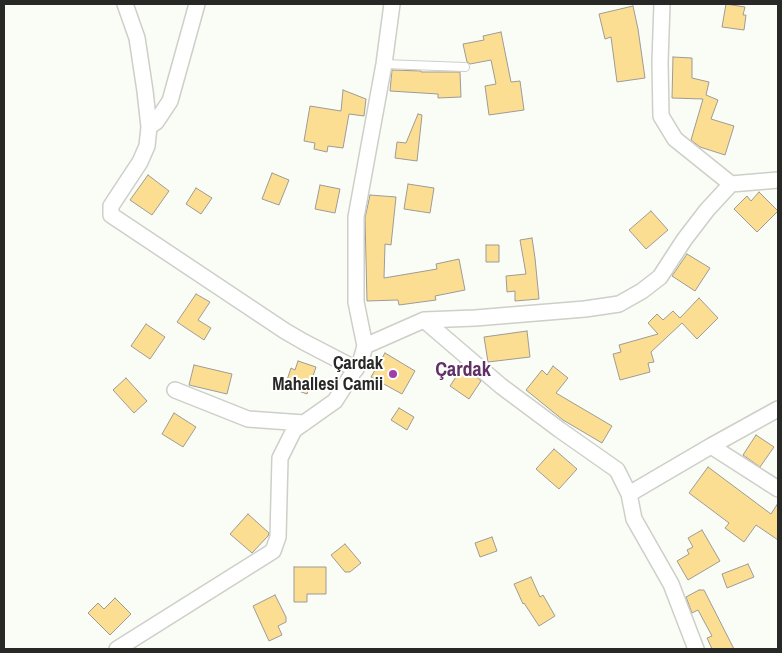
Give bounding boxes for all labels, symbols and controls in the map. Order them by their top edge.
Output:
place label: Çardak Mahallesi Camii [272,353,383,396]
district label: Çardak [435,359,491,383]
marker: Çardak Mahallesi Camii [387,368,399,380]

